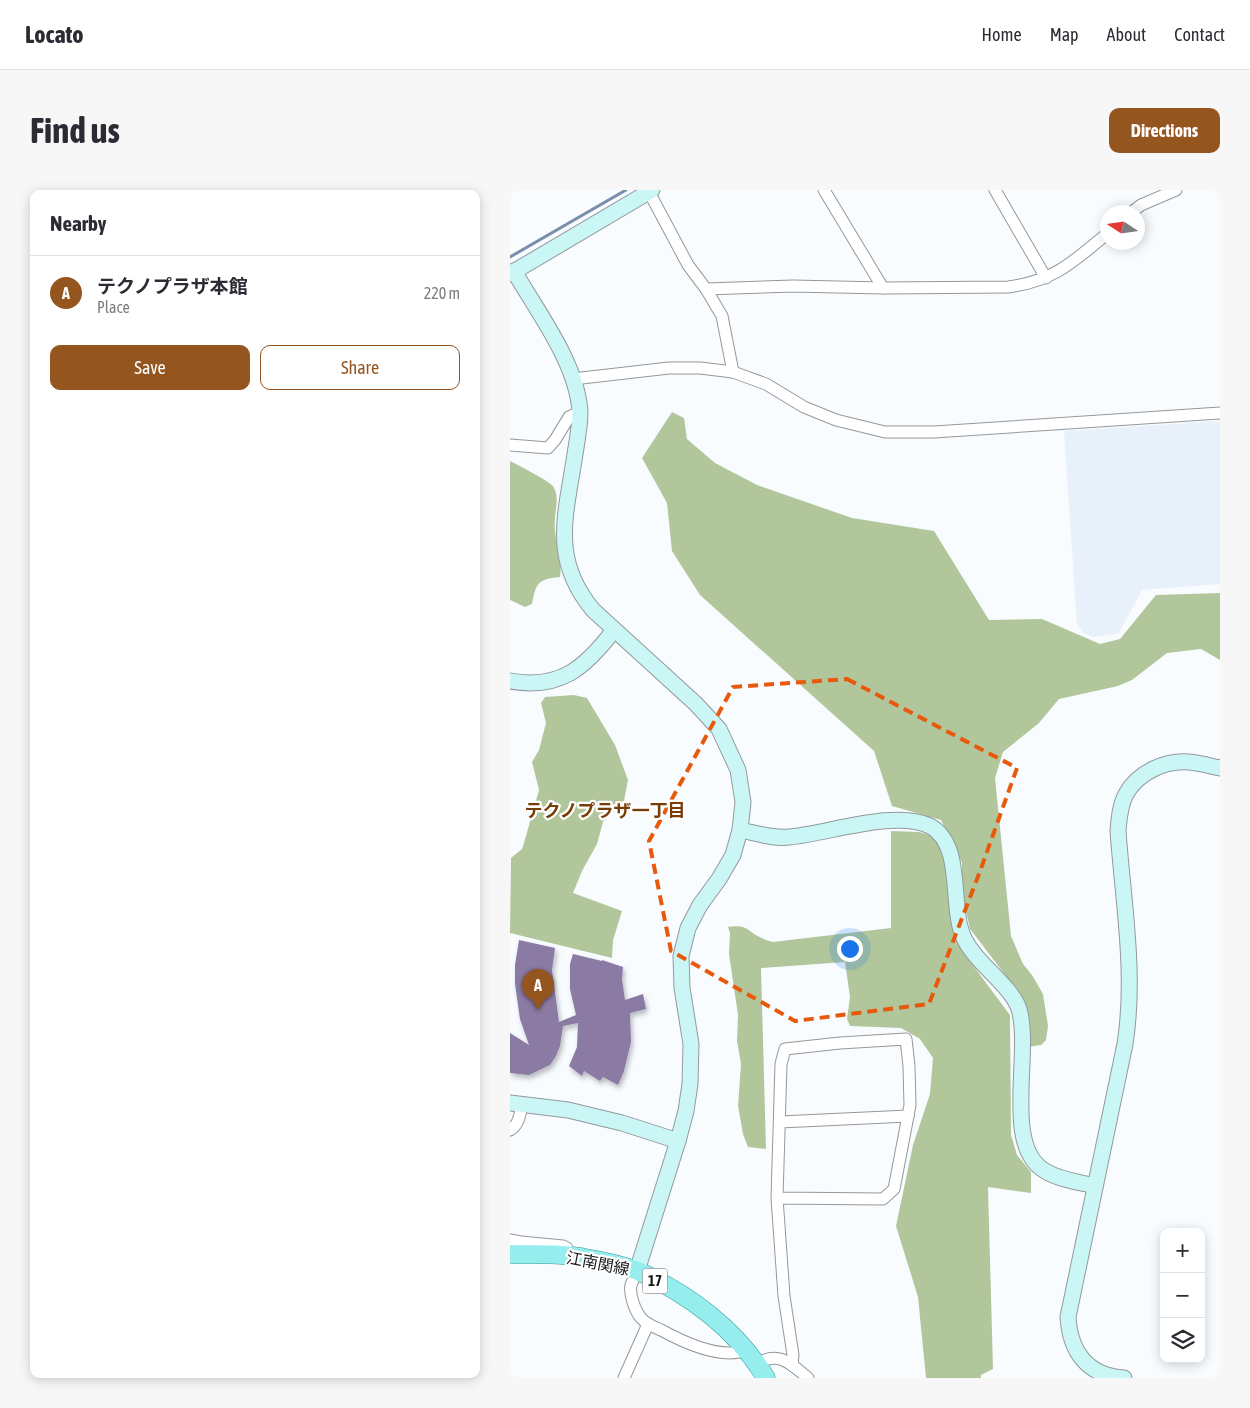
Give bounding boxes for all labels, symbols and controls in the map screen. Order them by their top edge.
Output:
text: Locato [25,21,84,48]
text: Home [982,24,1022,45]
text: Map [1050,24,1079,45]
text: About [1107,24,1146,45]
text: Contact [1174,24,1225,45]
button: Directions [1109,108,1220,153]
text: Find us [30,110,120,150]
north arrow [1100,205,1145,250]
text: Nearby [50,211,106,235]
text: テクノプラザ本館 [97,275,248,297]
text: A [62,284,70,302]
text: 220 m [424,284,460,302]
text: Place [97,298,130,316]
button: Save [50,345,250,390]
button: Share [260,345,460,390]
district label: テクノプラザ一丁目 [525,800,685,821]
your location [837,936,863,962]
pin: A [522,969,554,1010]
map controls [1160,1228,1205,1363]
button: + [1160,1228,1205,1273]
street label: 江南関線 [565,1248,631,1278]
road number: 17 [642,1268,668,1294]
button: − [1160,1273,1205,1318]
button: layers [1160,1318,1205,1363]

